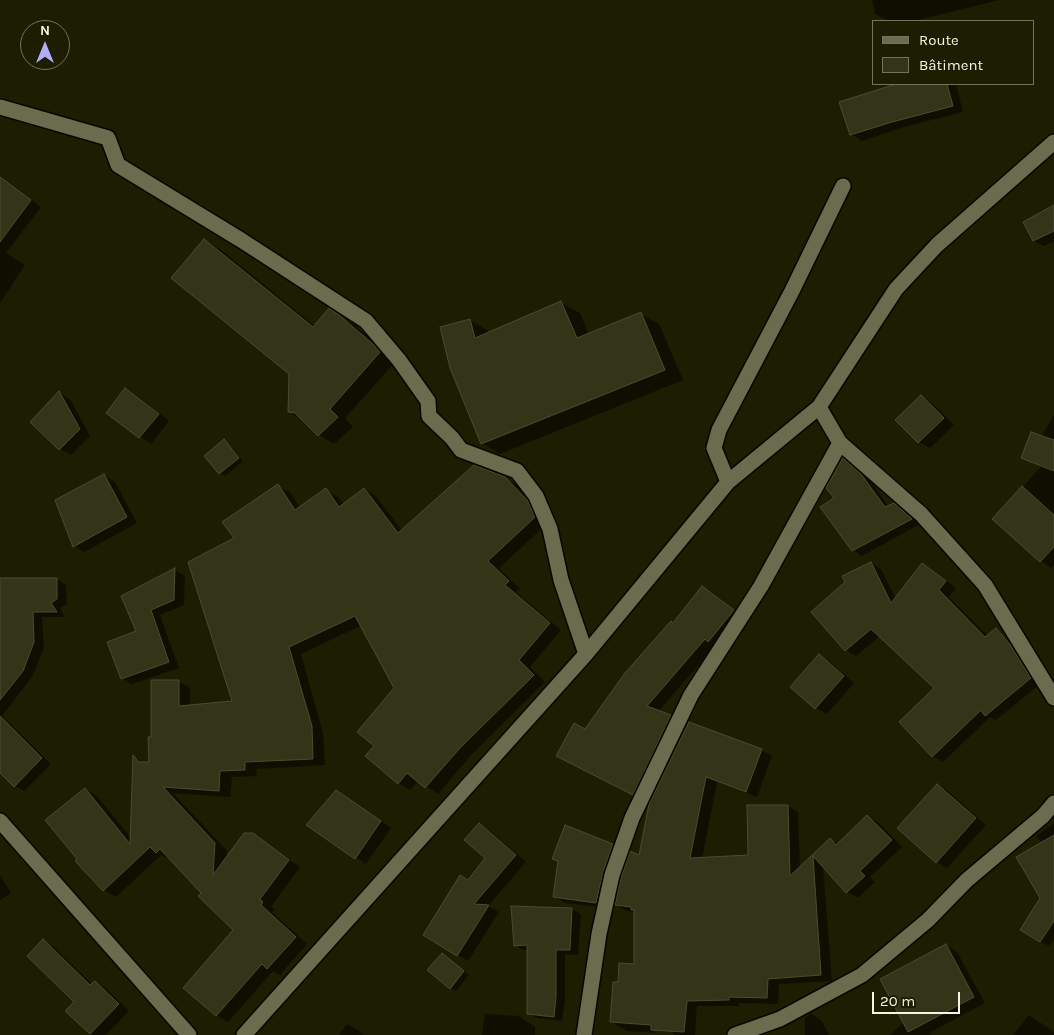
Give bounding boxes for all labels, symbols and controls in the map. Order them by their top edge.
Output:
north arrow [20,20,70,70]
legend [872,20,1034,85]
text: N [40,22,50,39]
text: Route [919,31,959,49]
text: Bâtiment [919,56,983,74]
scale bar [874,982,962,1014]
text: 20 m [880,992,915,1010]

